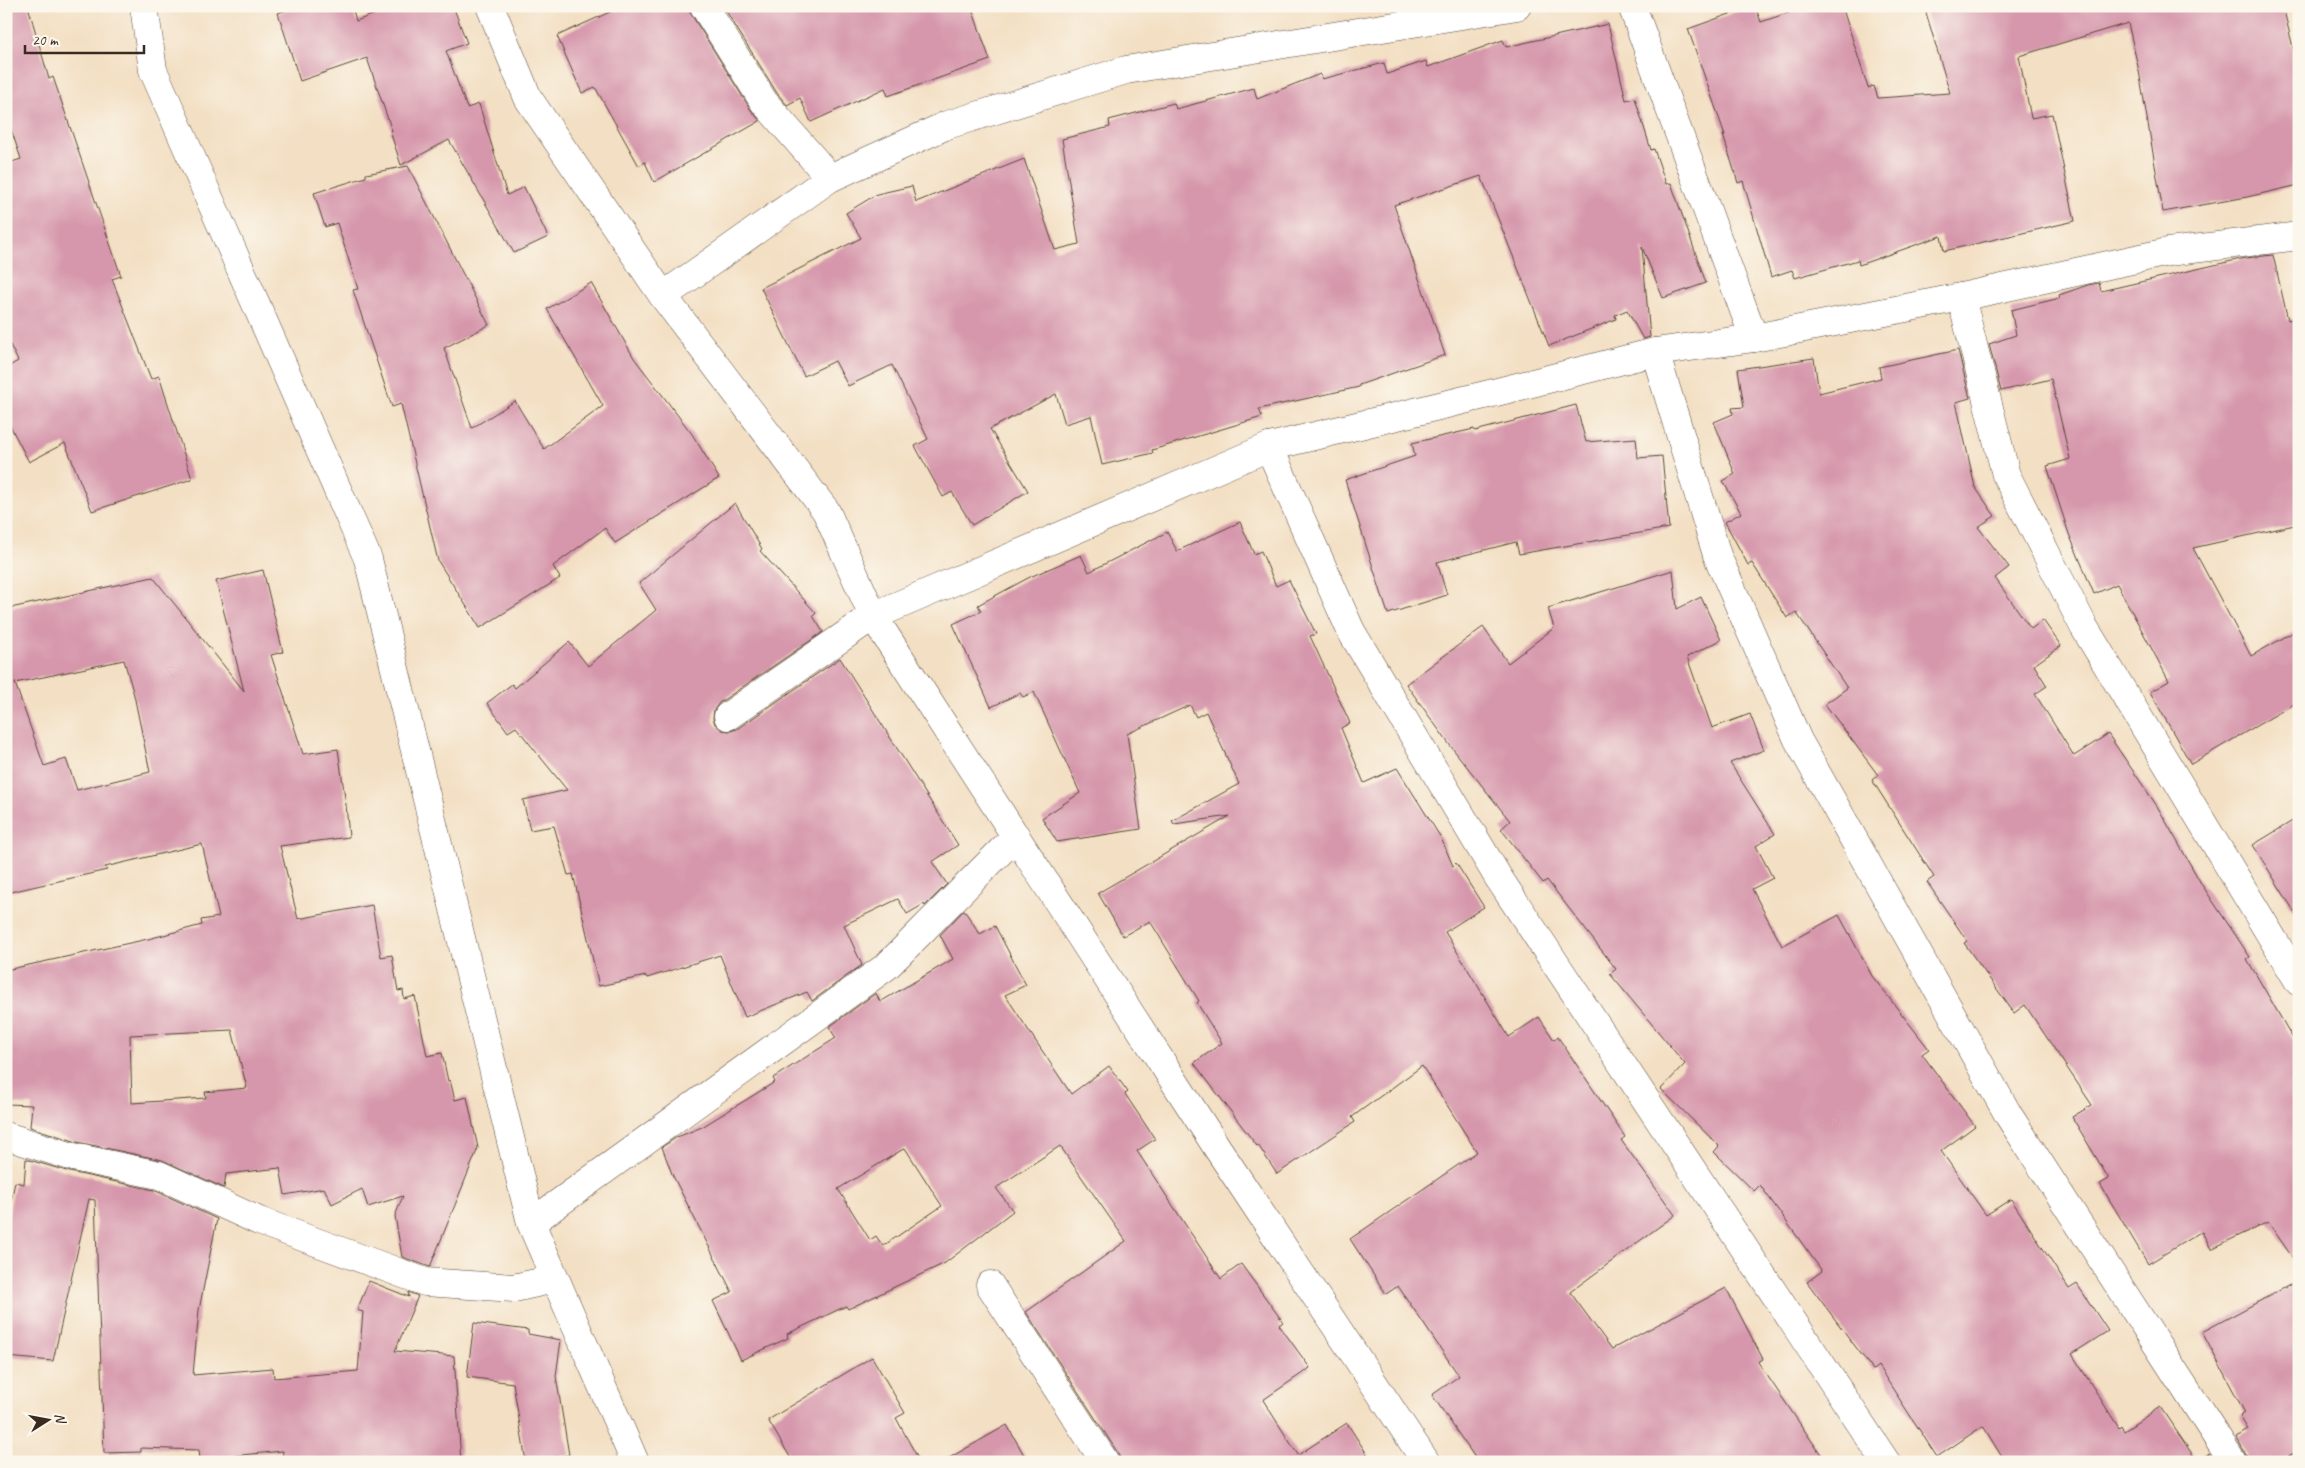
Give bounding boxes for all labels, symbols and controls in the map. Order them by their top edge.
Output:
scale bar [25,22,144,54]
text: 20 m [32,31,59,50]
north arrow [22,1396,72,1446]
text: N [51,1412,70,1426]

